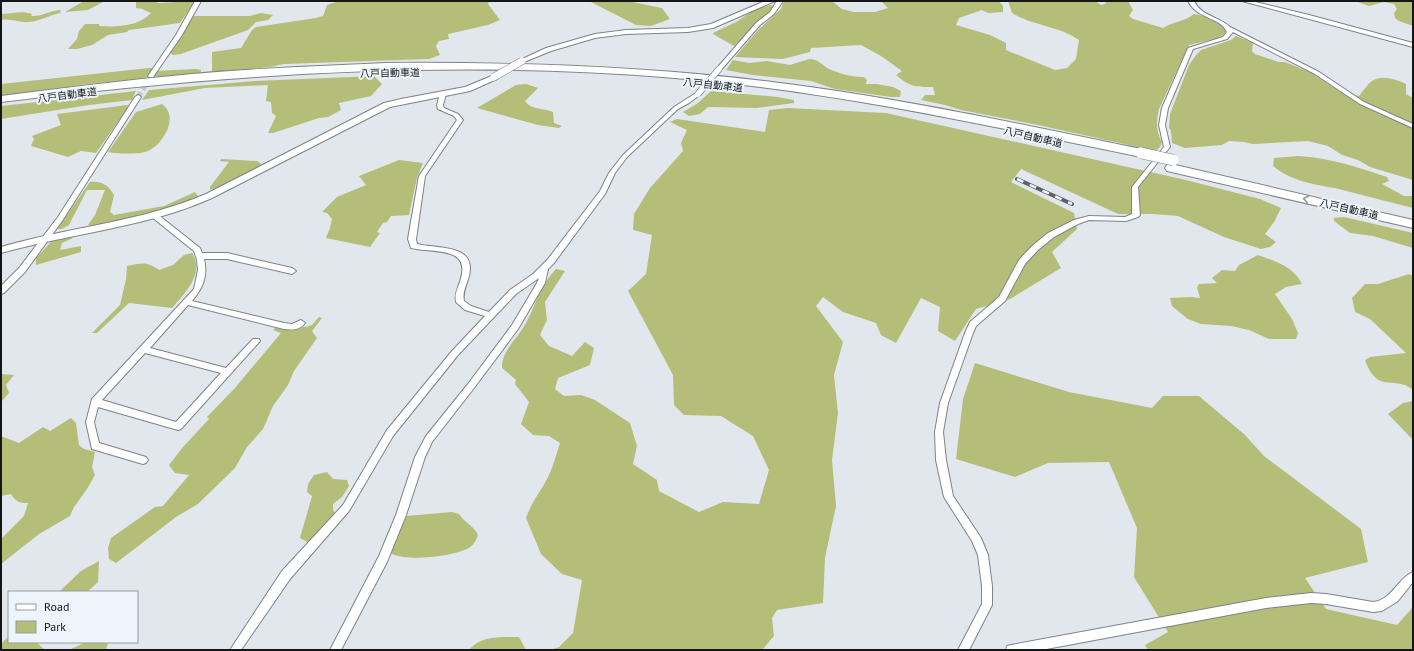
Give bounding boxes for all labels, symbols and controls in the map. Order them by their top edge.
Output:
street label: 八戸自動車道 [360,66,420,80]
street label: 八戸自動車道 [682,75,744,95]
street label: 八戸自動車道 [36,85,98,105]
street label: 八戸自動車道 [1002,124,1064,150]
one-way arrow [1303,196,1309,204]
street label: 八戸自動車道 [1318,196,1380,222]
legend [8,591,138,643]
text: Road [44,599,69,614]
text: Park [44,619,66,634]

